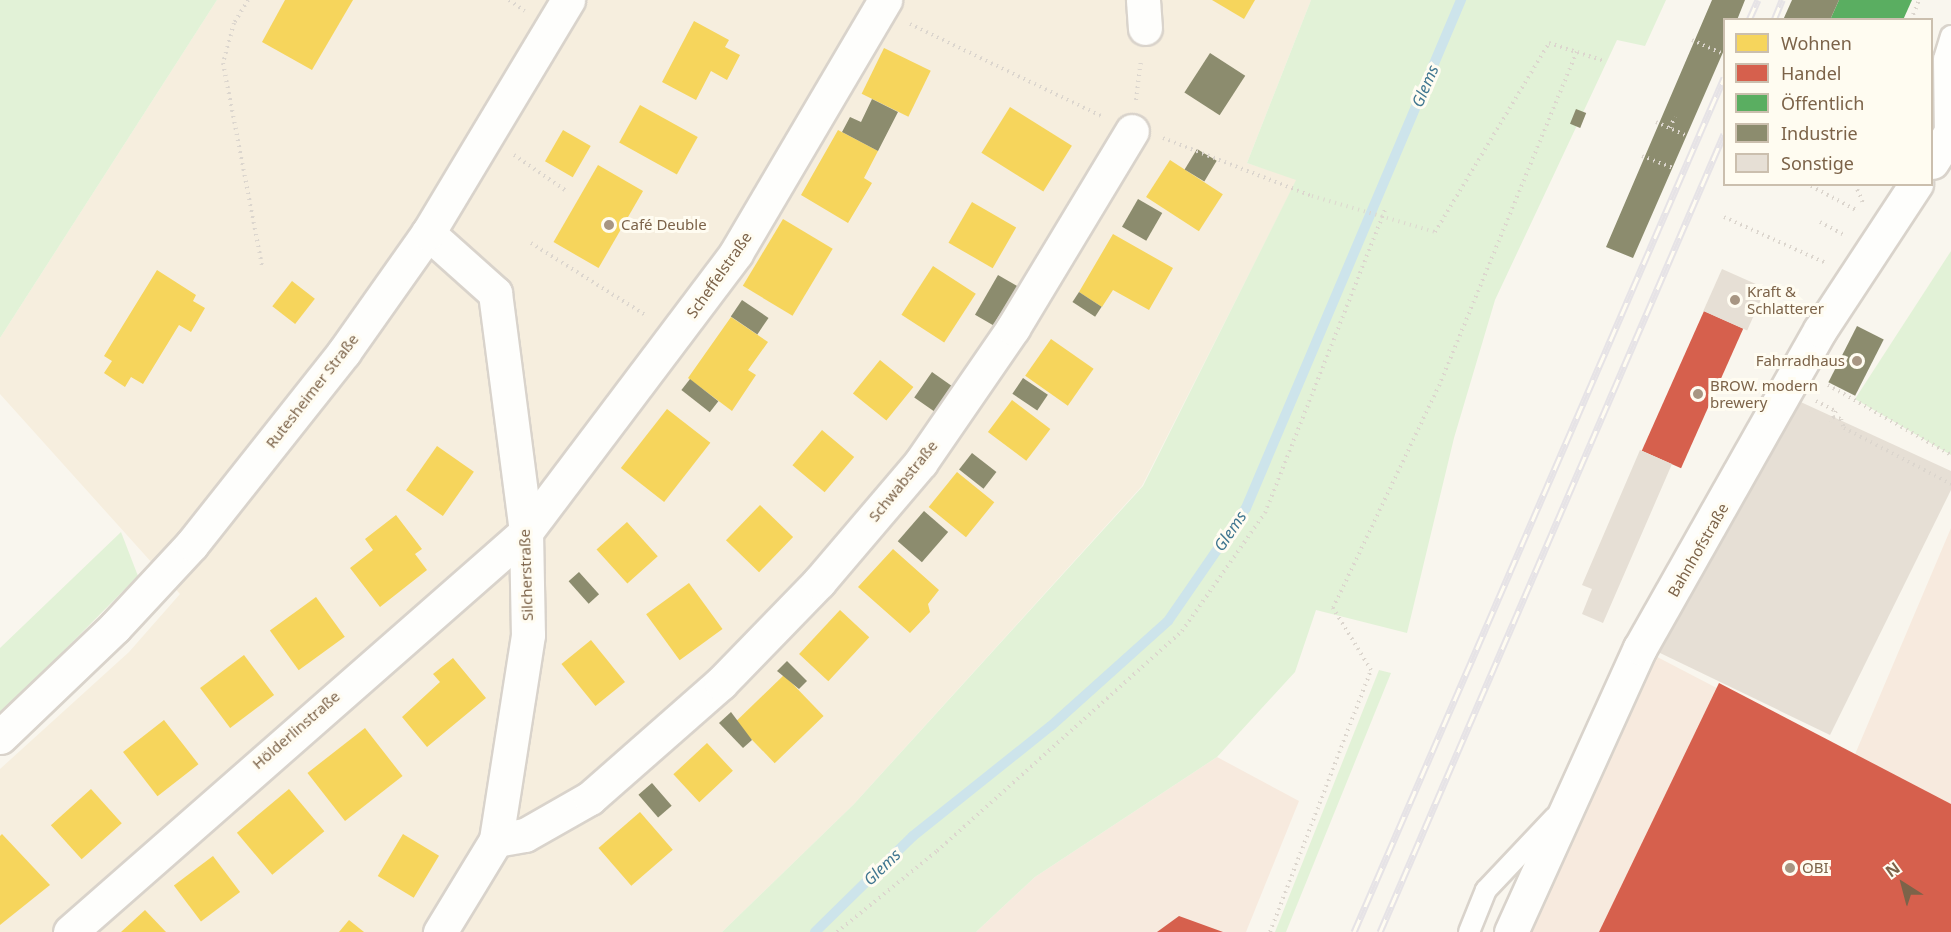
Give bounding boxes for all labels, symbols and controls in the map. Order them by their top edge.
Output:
legend [1723,18,1933,186]
text: Wohnen [1781,31,1852,55]
text: Handel [1781,61,1841,85]
water label: Glems [1408,62,1442,110]
text: Öffentlich [1781,91,1864,115]
text: Industrie [1781,121,1858,145]
text: Sonstige [1781,151,1854,175]
place label: Café Deuble [621,216,707,234]
marker: Café Deuble [602,218,616,232]
street label: Scheffelstraße [683,229,755,321]
place label: Kraft & Schlatterer [1747,282,1824,317]
marker: Kraft & Schlatterer [1728,293,1742,307]
street label: Rutesheimer Straße [262,330,362,452]
place label: Fahrradhaus [1756,352,1845,370]
marker: Fahrradhaus [1850,354,1864,368]
place label: BROW. modern brewery [1710,376,1818,411]
marker: BROW. modern brewery [1691,387,1705,401]
street label: Schwabstraße [865,437,941,525]
street label: Bahnhofstraße [1664,500,1732,600]
water label: Glems [1210,507,1250,555]
street label: Silcherstraße [515,529,537,621]
street label: Hölderlinstraße [249,687,343,773]
water label: Glems [860,845,904,889]
north arrow [1873,854,1933,914]
text: N [1881,857,1904,882]
place label: OBI [1802,859,1829,877]
marker: OBI [1783,861,1797,875]

